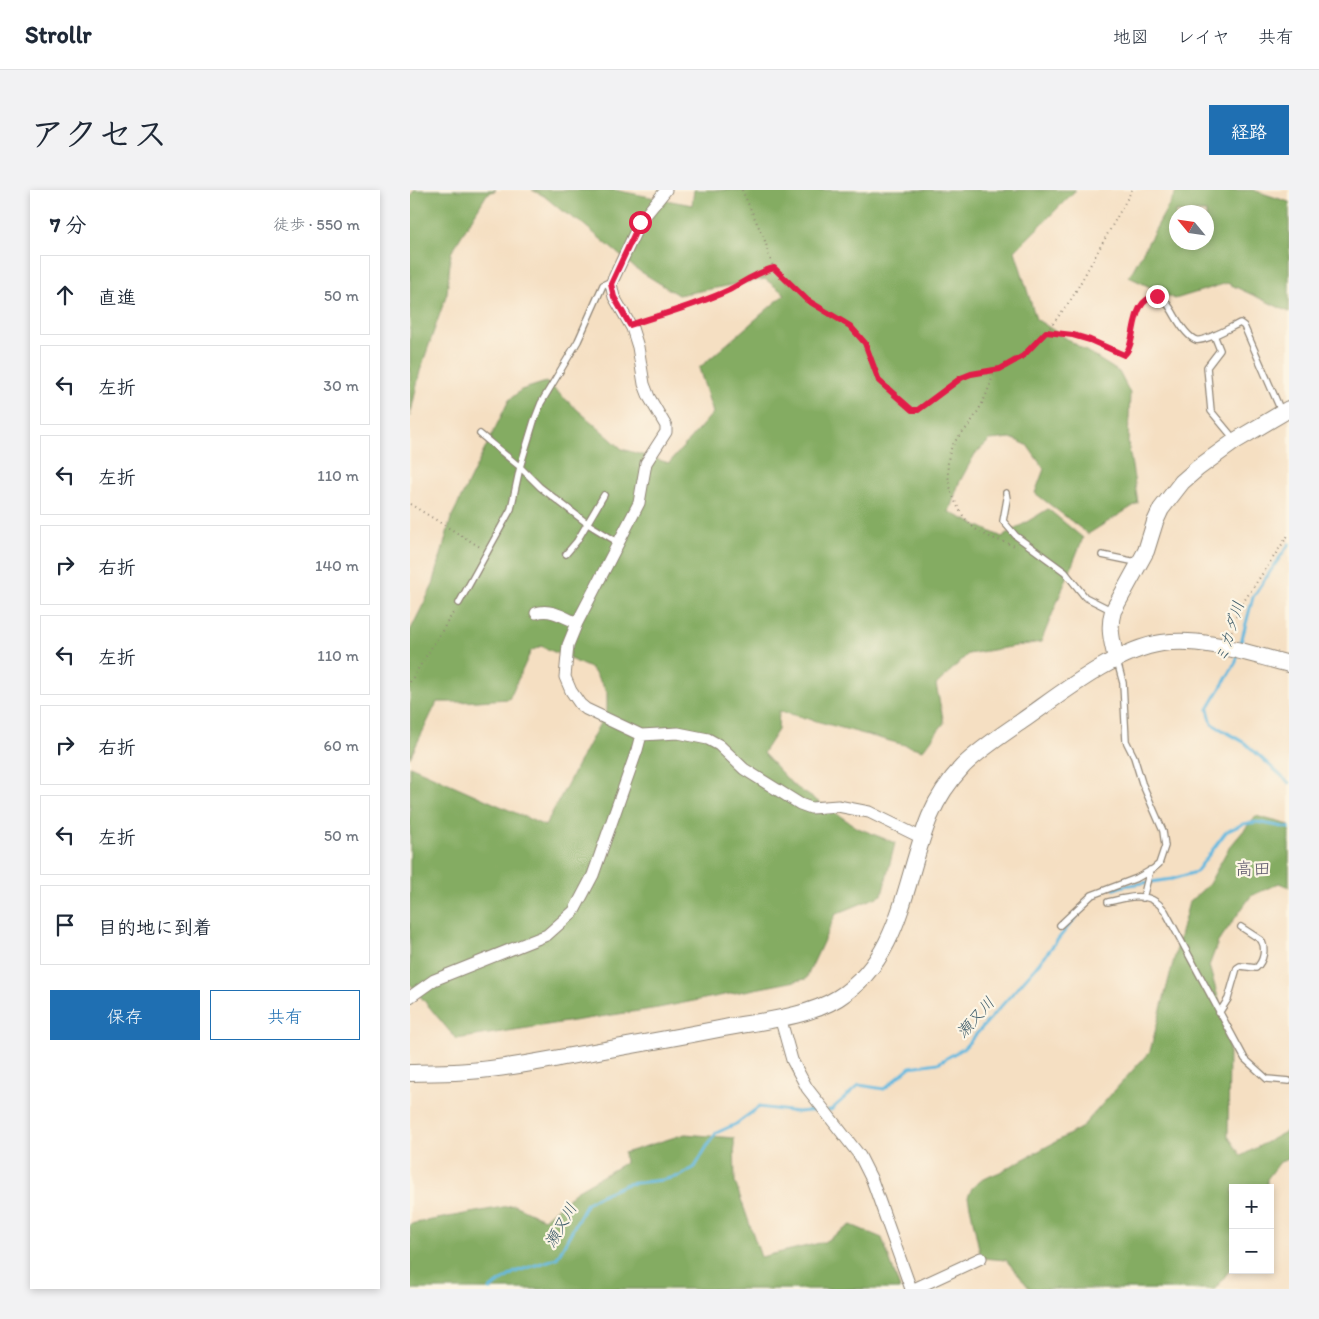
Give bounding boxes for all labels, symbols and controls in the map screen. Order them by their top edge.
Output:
text: Strollr [25,20,91,49]
text: 地図 [1113,26,1149,48]
text: レイヤ [1177,26,1230,48]
text: 共有 [1258,26,1294,48]
button: 経路 [1209,105,1289,155]
text: アクセス [30,113,168,155]
north arrow [1169,205,1214,250]
route start [629,211,652,234]
text: 7 分 [50,212,86,237]
text: 徒歩 · 550 m [273,215,360,234]
icon: ahead [51,281,79,309]
route end [1146,285,1169,308]
text: 直進 [98,286,136,309]
text: 50 m [324,286,359,305]
icon: left [51,371,79,399]
text: 左折 [98,376,136,399]
text: 30 m [323,376,359,395]
icon: left [51,461,79,489]
text: 左折 [98,466,136,489]
text: 110 m [317,466,359,485]
icon: right [51,551,79,579]
text: 右折 [98,556,136,579]
text: 140 m [315,556,359,575]
water label: ミカダ川 [1211,599,1248,666]
icon: left [51,641,79,669]
text: 左折 [98,646,136,669]
text: 110 m [317,646,359,665]
icon: right [51,731,79,759]
text: 右折 [98,736,136,759]
text: 60 m [324,736,359,755]
icon: left [51,821,79,849]
text: 左折 [98,826,136,849]
text: 50 m [324,826,359,845]
district label: 高田 [1235,858,1271,880]
icon: arrive [51,911,79,939]
text: 目的地に到着 [98,916,212,939]
button: 保存 [50,990,200,1040]
button: 共有 [210,990,360,1040]
water label: 瀬又川 [952,993,998,1042]
map controls [1229,1184,1274,1274]
button: + [1229,1184,1274,1229]
water label: 瀬又川 [540,1200,581,1251]
button: − [1229,1229,1274,1274]

